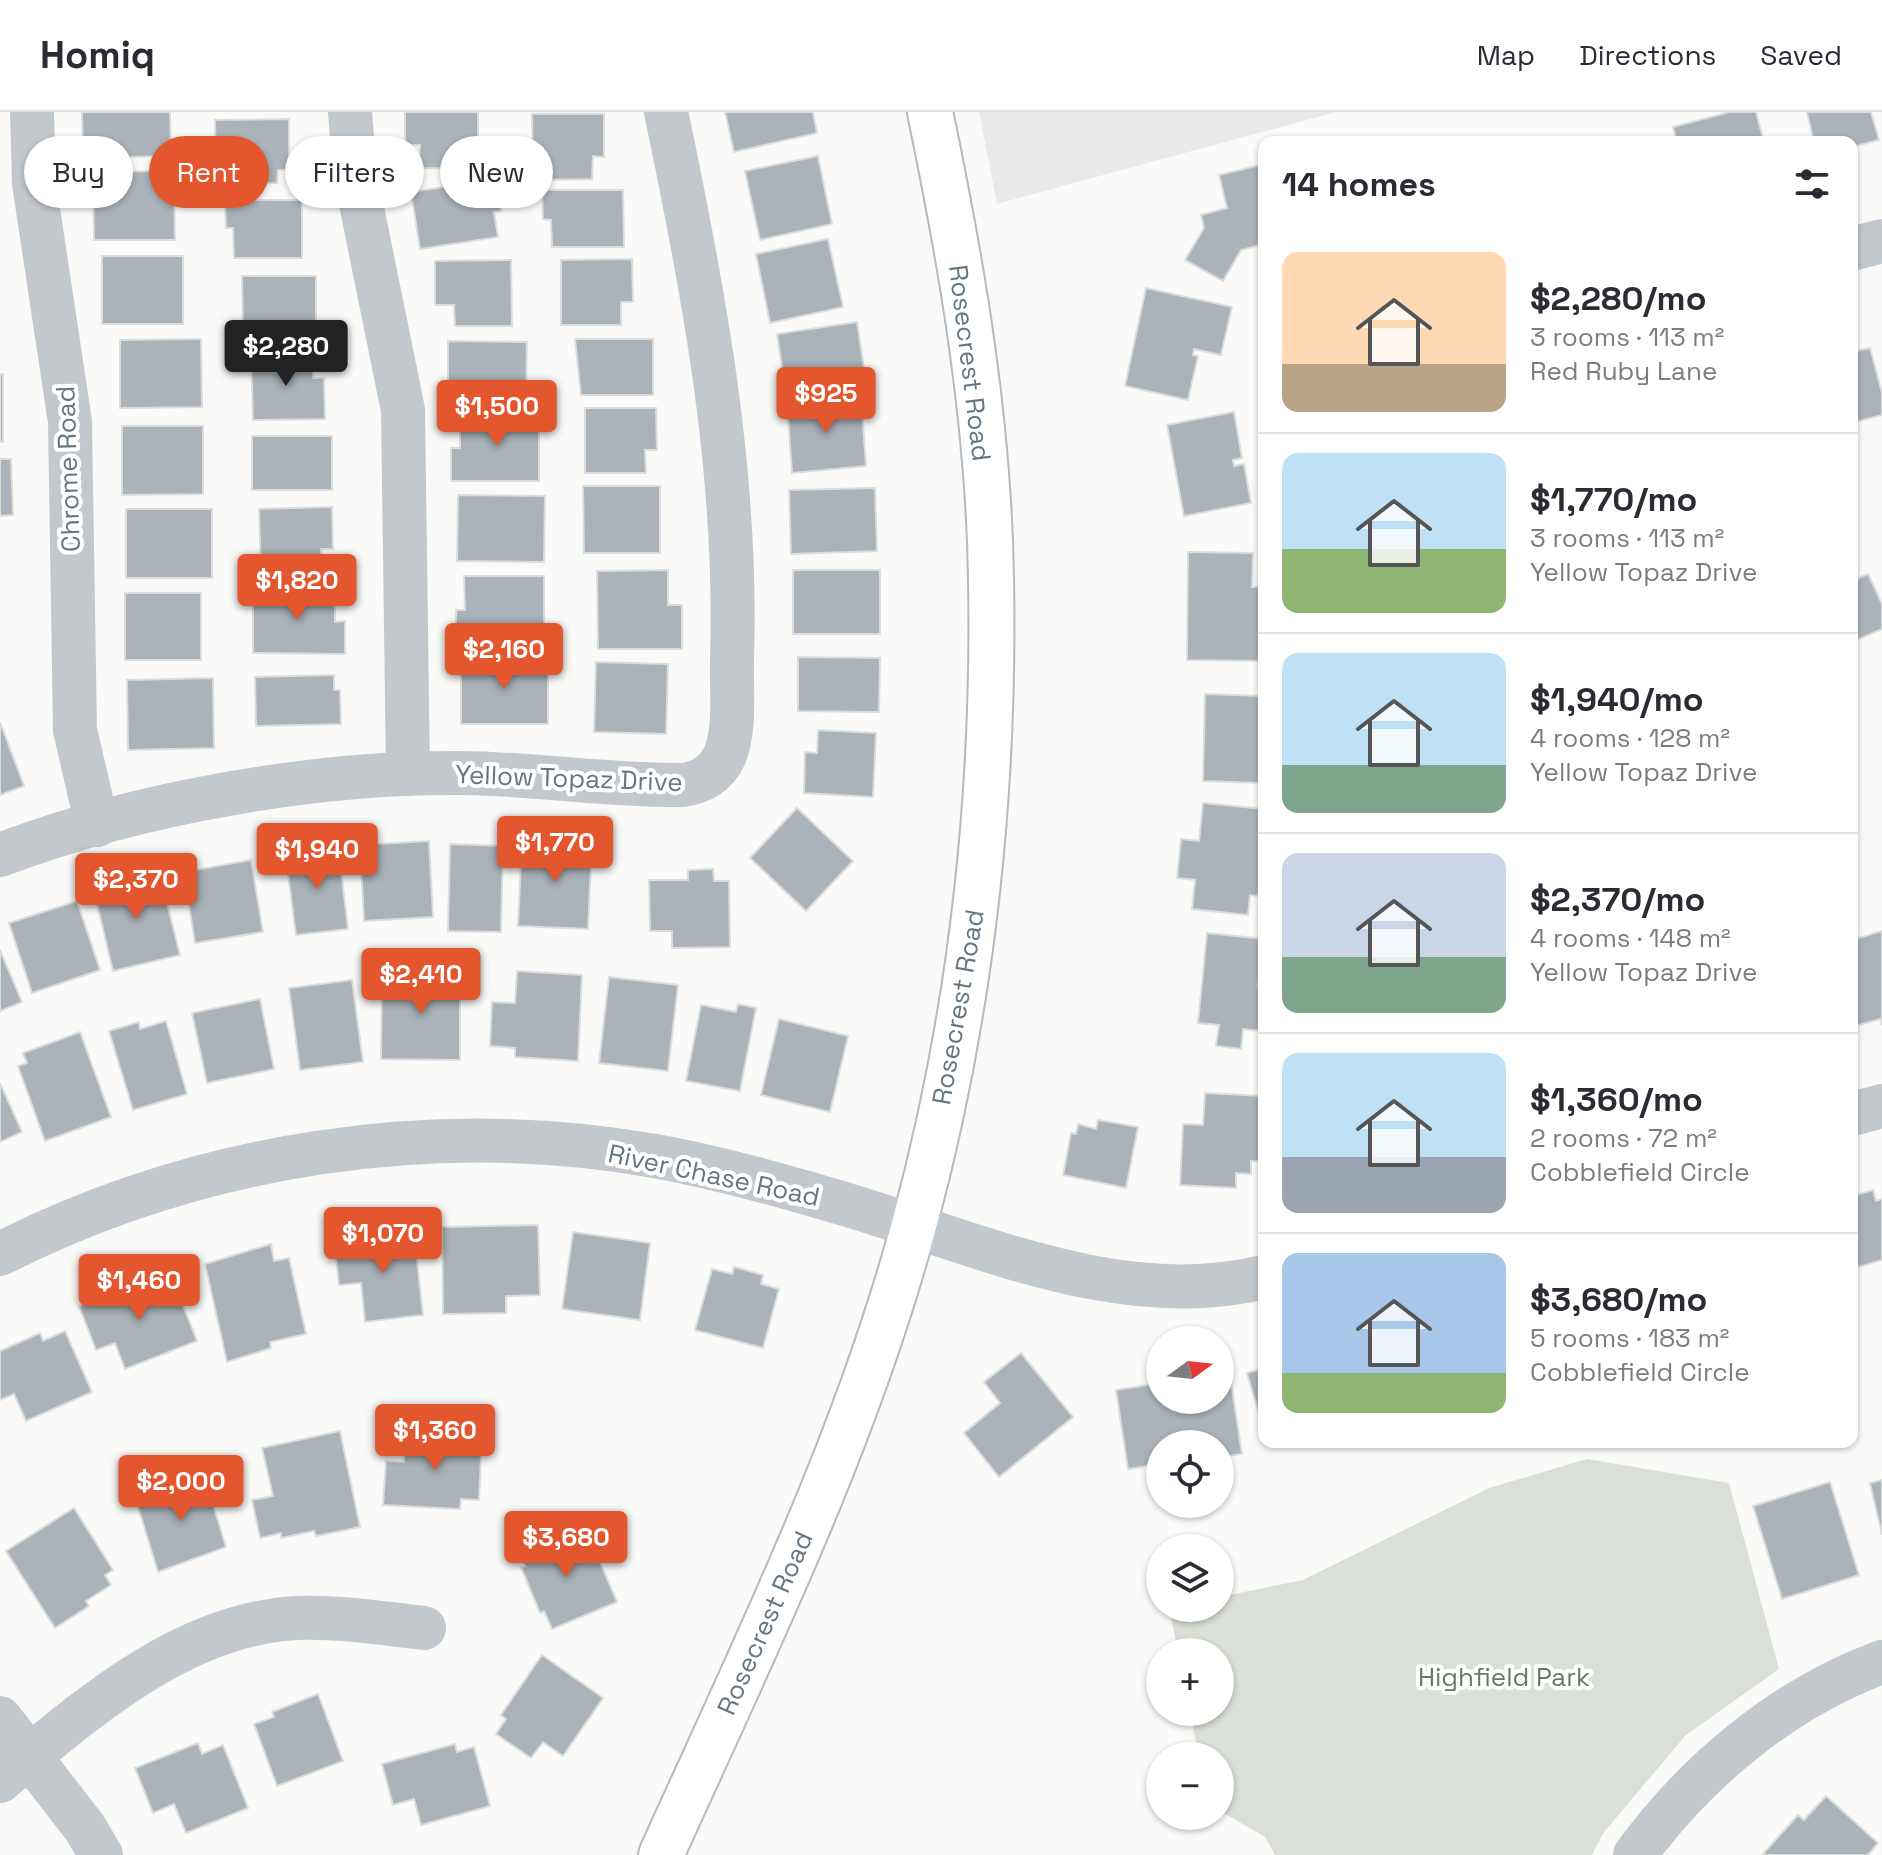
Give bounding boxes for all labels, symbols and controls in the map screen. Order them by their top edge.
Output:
text: Homiq [40,31,155,79]
text: Map [1477,37,1535,73]
text: Directions [1579,37,1716,73]
text: Saved [1760,37,1842,73]
chip: Buy [24,136,133,208]
chip: Rent [149,136,269,208]
chip: Filters [285,136,424,208]
chip: New [440,136,553,208]
icon: filters [1790,162,1834,206]
text: 14 homes [1282,163,1436,206]
street label: Rosecrest Road [941,263,999,463]
text: $2,280/mo [1530,277,1706,320]
icon: home [1346,284,1442,380]
pin: $2,280 [221,320,351,388]
text: 3 rooms · 113 m² [1530,320,1724,354]
text: $2,280 [243,329,329,363]
text: Red Ruby Lane [1530,354,1717,388]
pin: $925 [779,367,873,435]
text: $925 [795,376,857,410]
pin: $1,500 [432,380,562,448]
street label: Chrome Road [48,385,88,553]
text: $1,500 [455,389,539,423]
text: $1,770/mo [1530,478,1697,521]
icon: home [1346,485,1442,581]
text: 3 rooms · 113 m² [1530,521,1724,555]
pin: $1,820 [232,554,362,622]
text: Yellow Topaz Drive [1530,555,1757,589]
text: $1,820 [255,563,339,597]
pin: $2,160 [439,623,569,691]
text: $2,160 [463,632,545,666]
text: $1,940/mo [1530,678,1704,721]
icon: home [1346,685,1442,781]
text: 4 rooms · 128 m² [1530,721,1730,755]
text: Yellow Topaz Drive [1530,755,1757,789]
street label: Yellow Topaz Drive [455,757,683,799]
pin: $1,770 [490,816,620,884]
pin: $1,940 [252,823,382,891]
text: $1,770 [515,825,595,859]
text: $1,940 [275,832,359,866]
pin: $2,370 [71,853,201,921]
text: $2,370 [93,862,179,896]
text: $2,370/mo [1530,878,1705,921]
icon: home [1346,885,1442,981]
street label: Rosecrest Road [924,907,992,1107]
text: 4 rooms · 148 m² [1530,921,1731,955]
pin: $2,410 [356,948,486,1016]
text: Yellow Topaz Drive [1530,955,1757,989]
text: $2,410 [380,957,463,991]
text: $1,360/mo [1530,1078,1703,1121]
icon: home [1346,1085,1442,1181]
text: 2 rooms · 72 m² [1530,1121,1717,1155]
street label: River Chase Road [605,1136,823,1214]
text: Cobblefield Circle [1530,1155,1750,1189]
pin: $1,070 [318,1207,448,1275]
text: $1,070 [342,1216,424,1250]
pin: $1,460 [74,1254,204,1322]
text: $1,460 [97,1263,181,1297]
text: $3,680/mo [1530,1278,1707,1321]
icon: home [1346,1285,1442,1381]
text: 5 rooms · 183 m² [1530,1321,1729,1355]
north arrow [1146,1326,1234,1414]
map controls [1146,1326,1234,1830]
text: Cobblefield Circle [1530,1355,1750,1389]
pin: $1,360 [370,1404,500,1472]
text: $1,360 [393,1413,477,1447]
button: locate [1146,1430,1234,1518]
pin: $2,000 [116,1455,246,1523]
text: $2,000 [136,1464,226,1498]
pin: $3,680 [501,1511,631,1579]
text: $3,680 [522,1520,610,1554]
street label: Rosecrest Road [709,1526,821,1720]
button: layers [1146,1534,1234,1622]
button: + [1146,1638,1234,1726]
park label: Highfield Park [1418,1660,1590,1694]
button: − [1146,1742,1234,1830]

